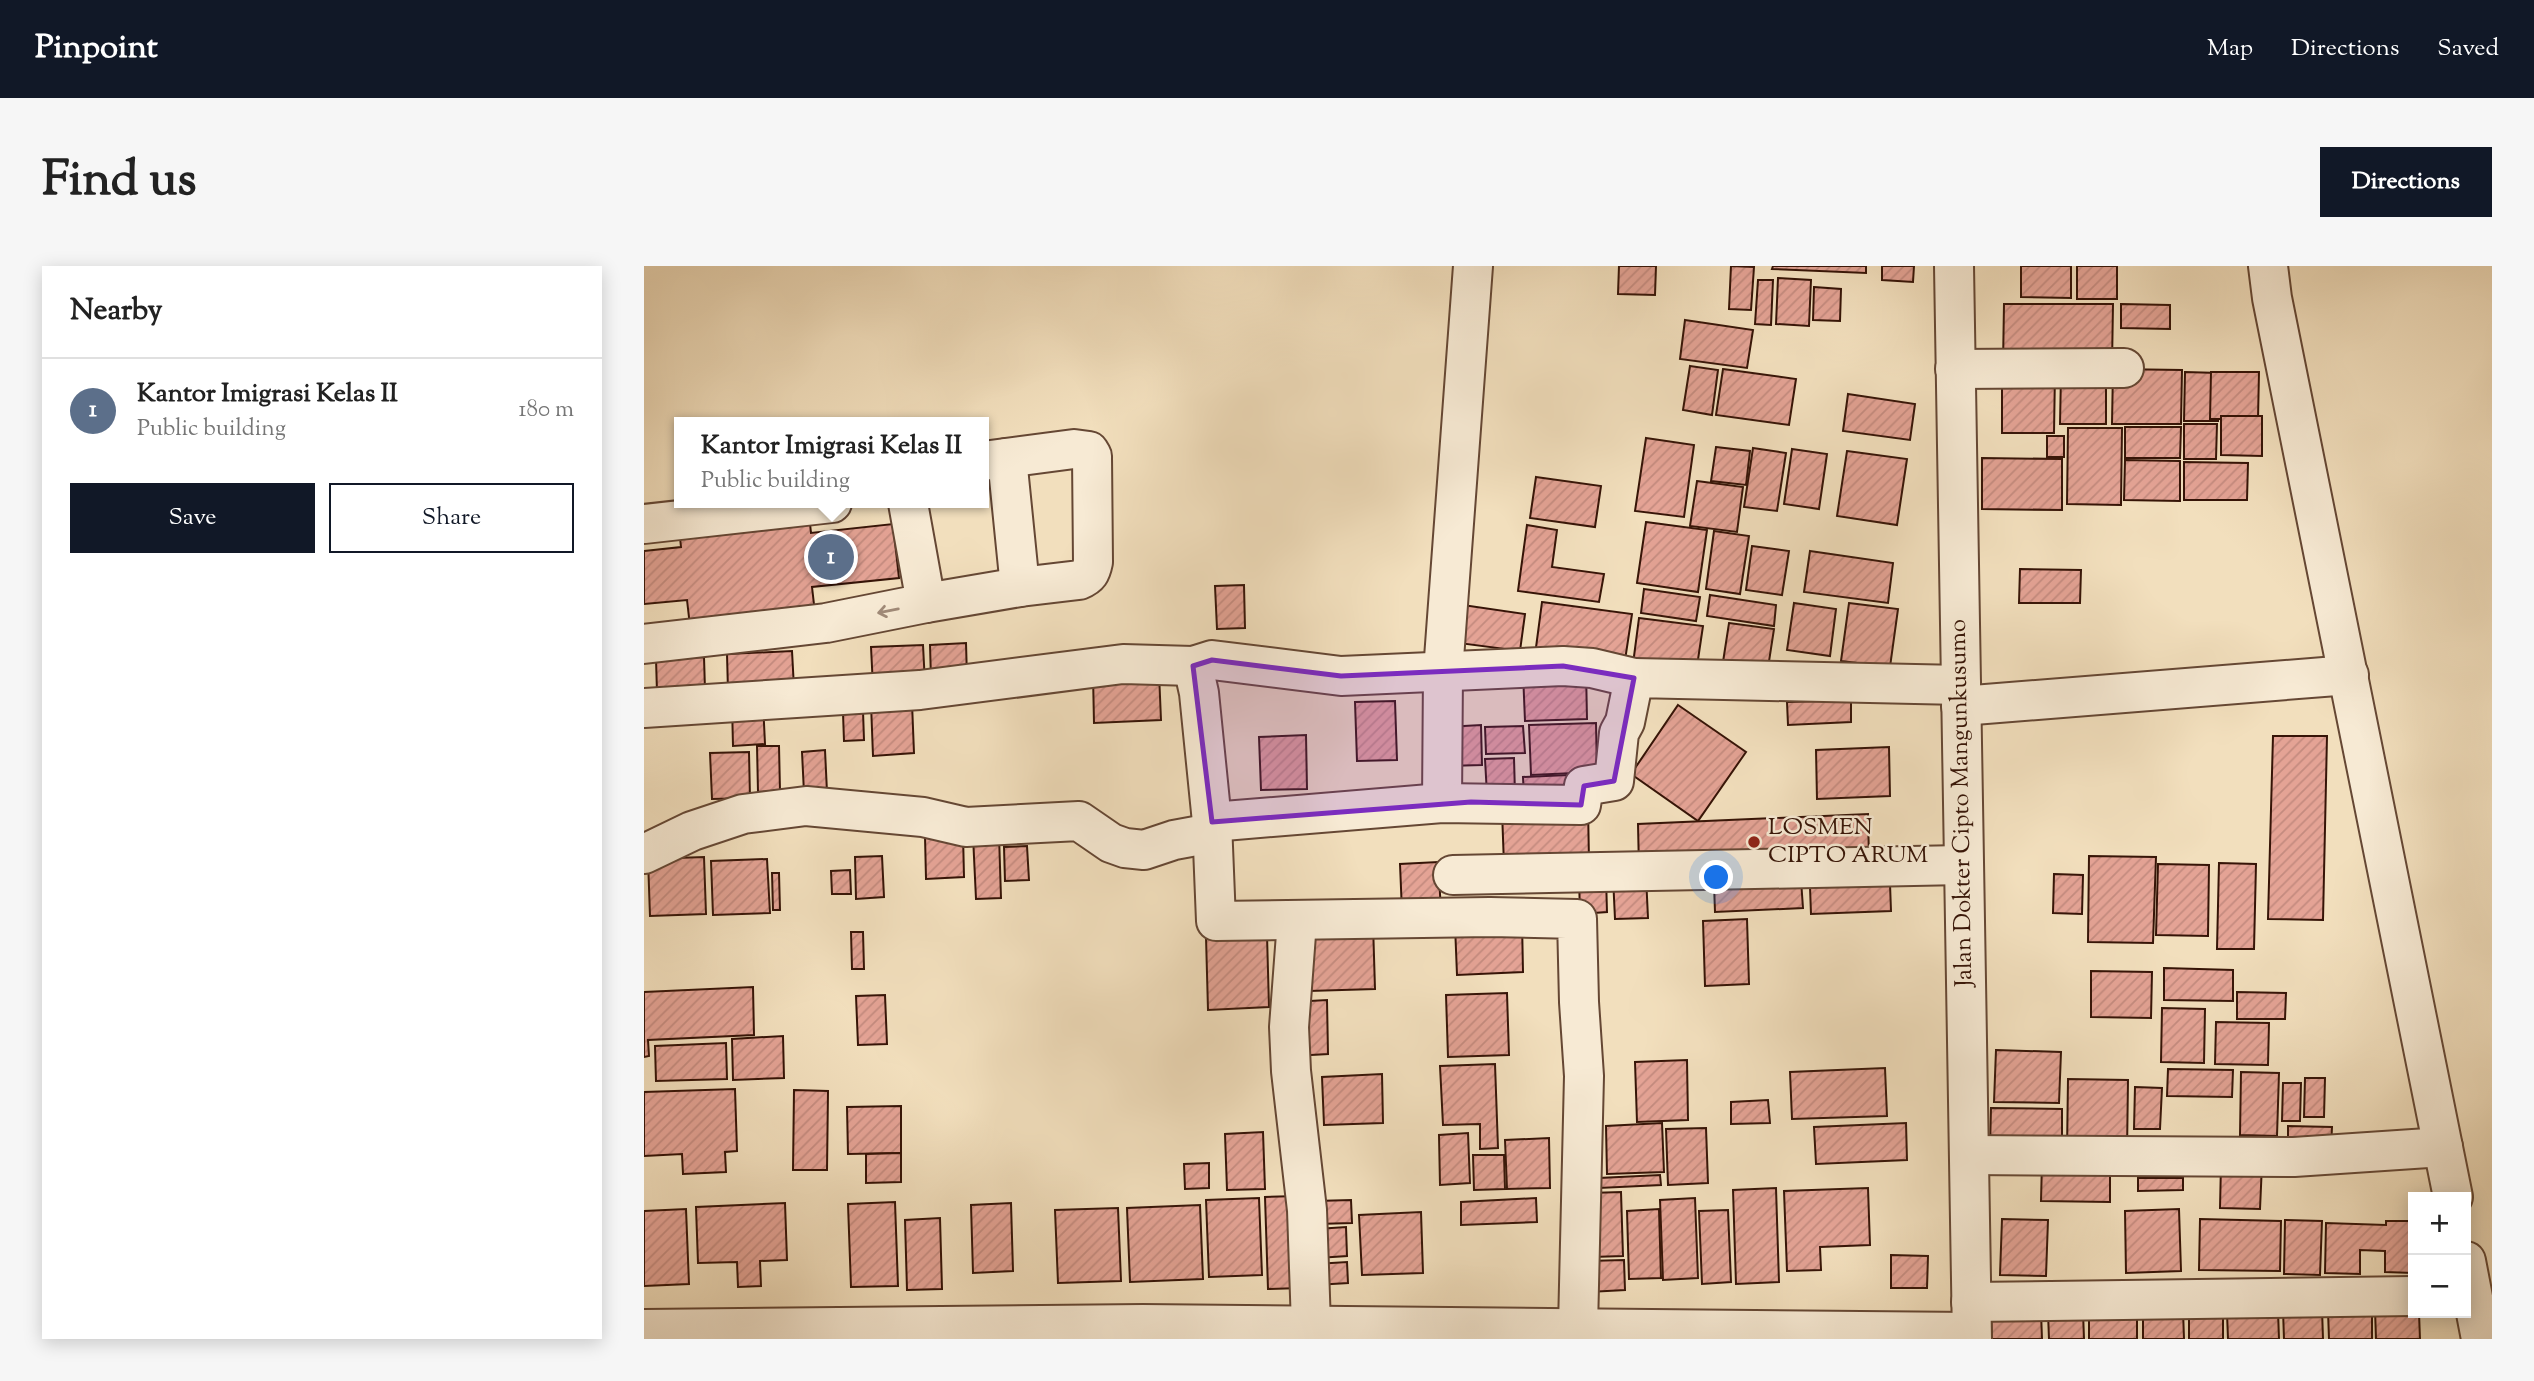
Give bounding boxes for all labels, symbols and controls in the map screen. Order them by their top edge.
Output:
text: Pinpoint [35,25,158,73]
text: Map [2207,32,2253,66]
text: Directions [2291,32,2399,66]
text: Saved [2437,32,2499,66]
text: Find us [42,147,196,217]
button: Directions [2320,147,2492,217]
text: Nearby [70,290,162,333]
text: Kantor Imigrasi Kelas II [137,376,398,413]
text: 1 [89,394,97,427]
text: 180 m [519,394,574,427]
text: Public building [137,413,286,446]
popup [674,417,989,508]
text: Kantor Imigrasi Kelas II [701,428,962,465]
text: Public building [701,465,850,498]
button: Save [70,483,315,553]
button: Share [329,483,574,553]
pin: 1 [808,531,854,583]
one-way arrow [877,605,900,619]
street label: Jalan Dokter Cipto Mangunkusumo [1942,619,1982,989]
place label: LOSMEN CIPTO ARUM [1768,811,1928,873]
marker: LOSMEN CIPTO ARUM [1746,834,1762,850]
your location [1699,860,1733,894]
map controls [2408,1192,2471,1318]
button: + [2408,1192,2471,1255]
button: − [2408,1255,2471,1318]

